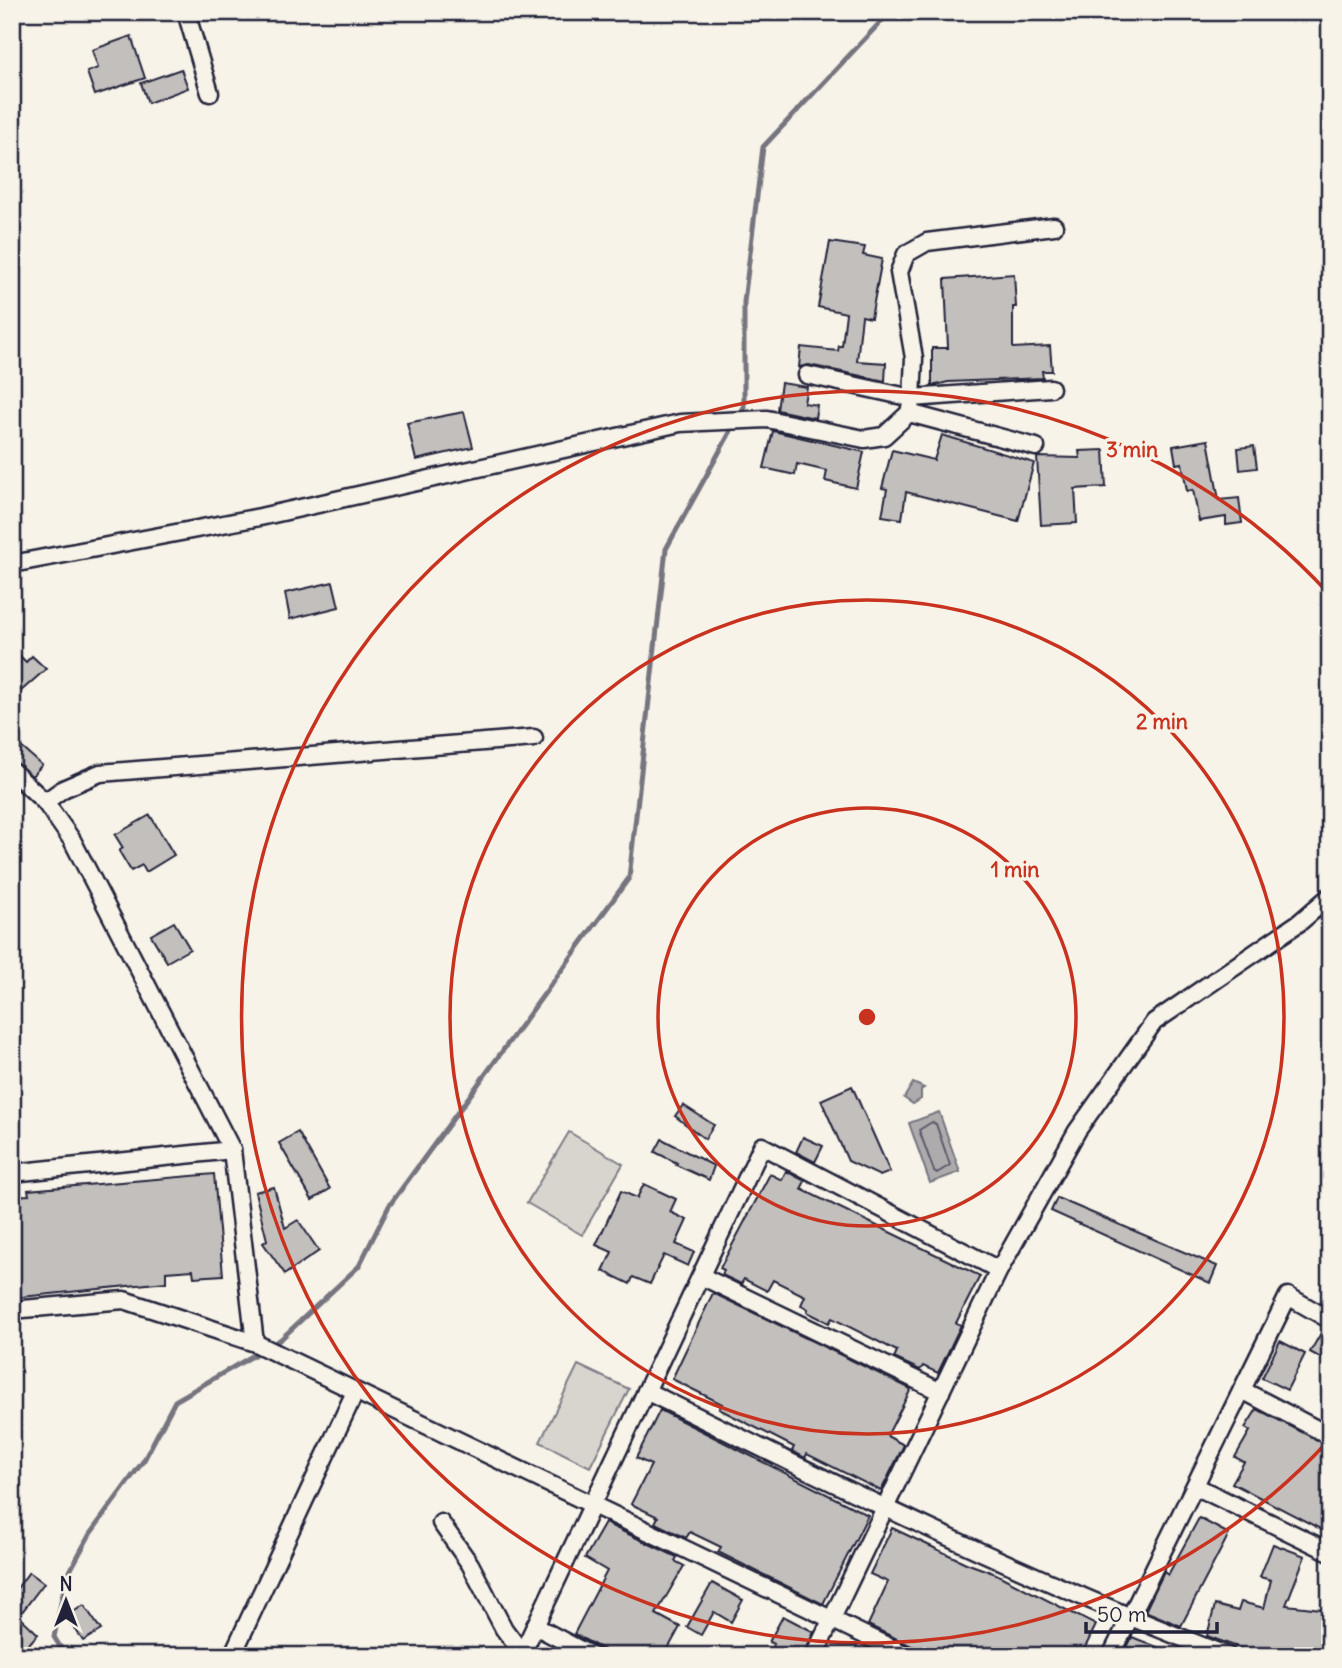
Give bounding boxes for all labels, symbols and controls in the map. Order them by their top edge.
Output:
text: 3 min [1106,436,1158,463]
text: 2 min [1136,708,1188,735]
text: 1 min [991,856,1039,883]
centre of rings [855,1005,879,1029]
north arrow [32,1566,102,1636]
text: N [59,1572,73,1596]
scale bar [1086,1591,1218,1635]
text: 50 m [1097,1601,1146,1628]

